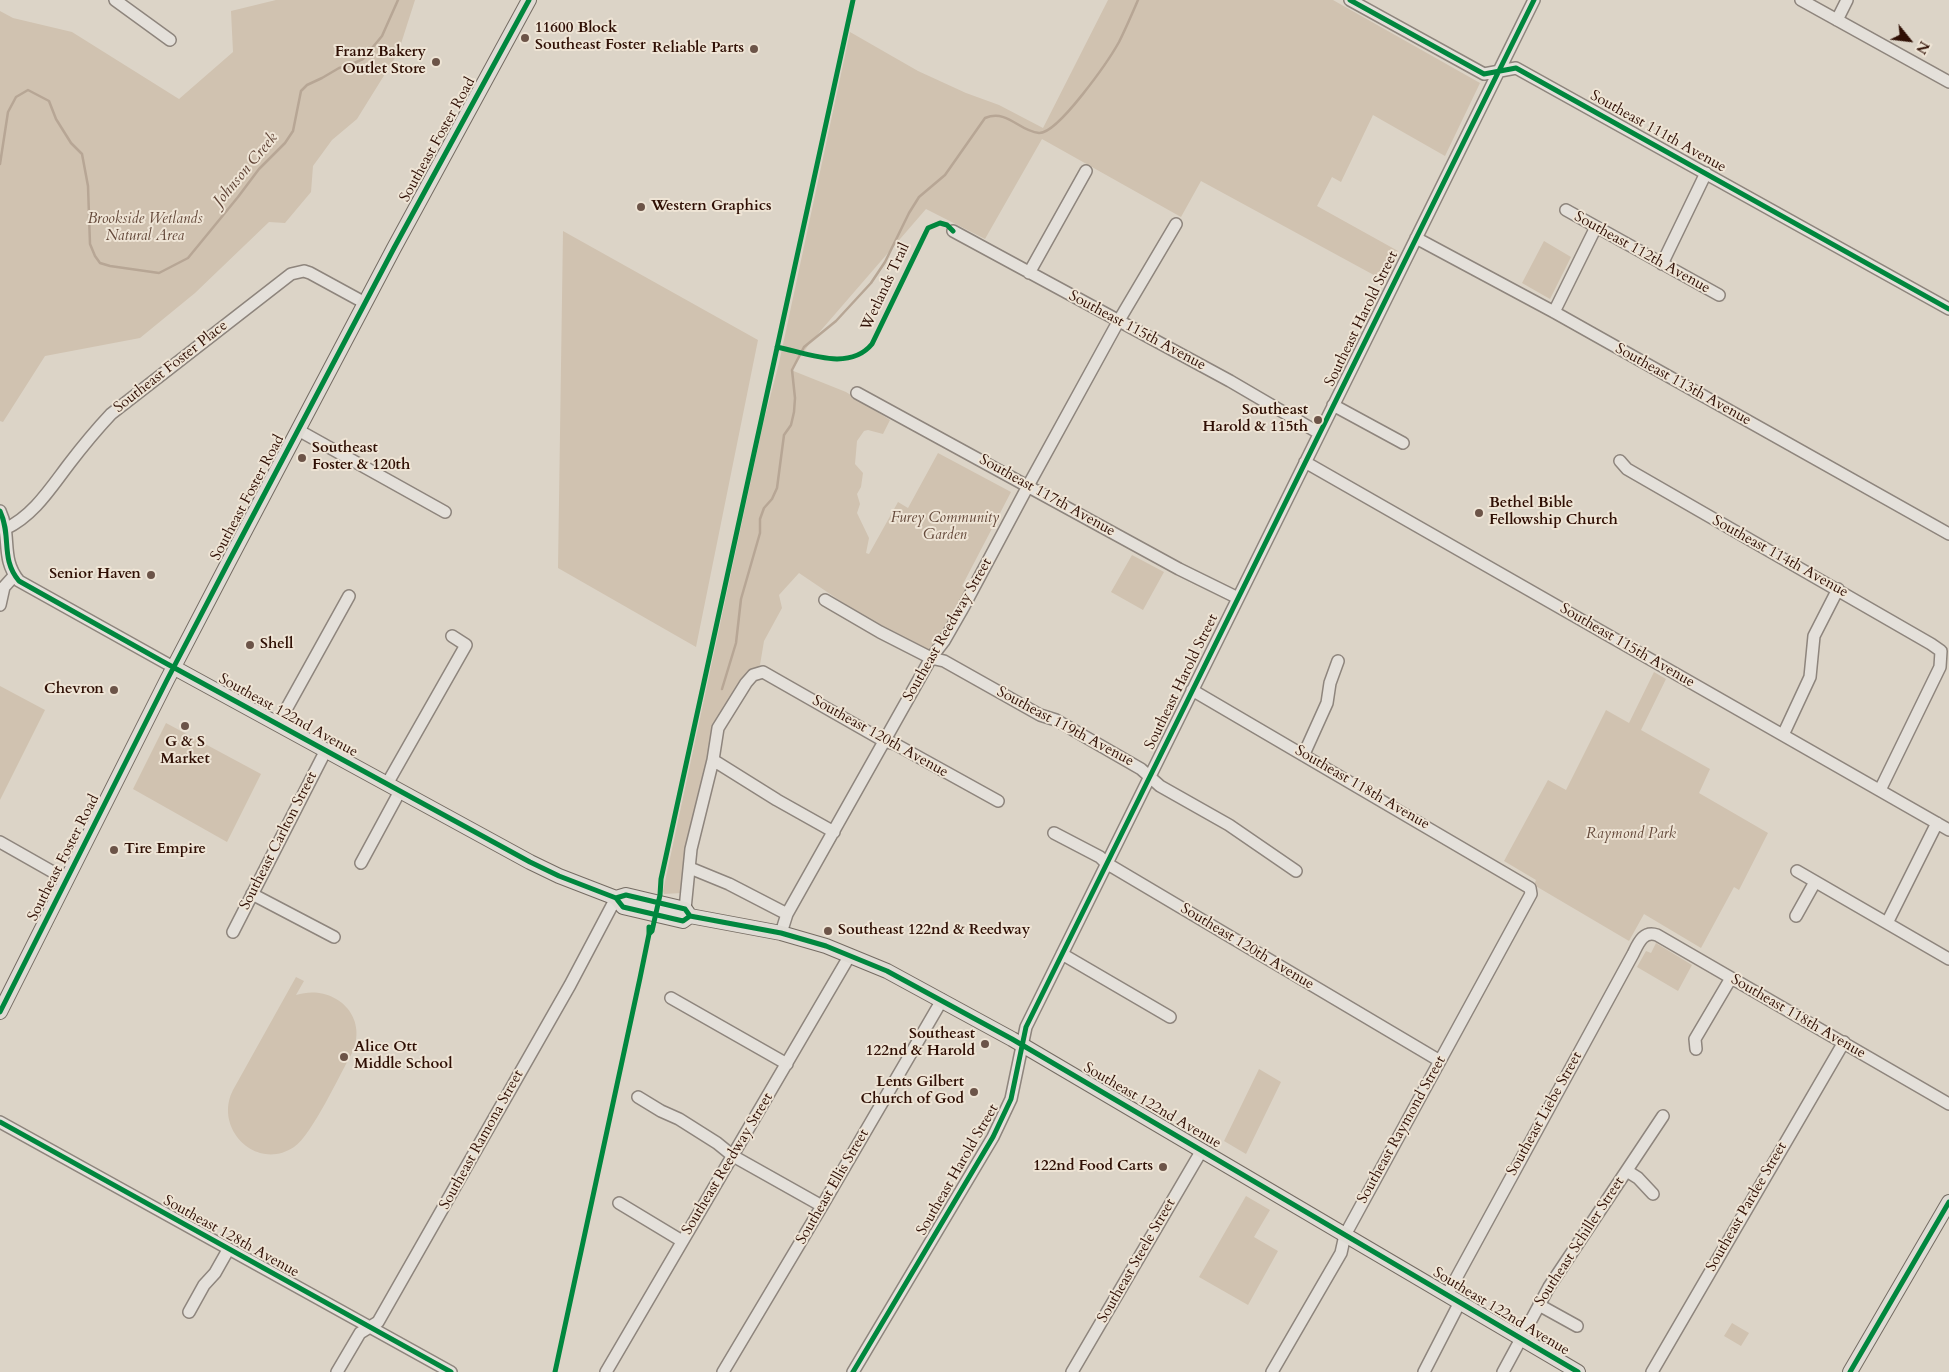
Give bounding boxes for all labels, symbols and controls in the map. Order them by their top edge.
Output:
north arrow [1884,15,1934,65]
place label: 11600 Block Southeast Foster [535,20,646,55]
marker: 11600 Block Southeast Foster [519,32,531,44]
text: N [1911,38,1934,57]
place label: Reliable Parts [652,40,744,58]
marker: Reliable Parts [748,43,760,55]
place label: Franz Bakery Outlet Store [335,44,426,79]
marker: Franz Bakery Outlet Store [430,56,442,68]
street label: Southeast Foster Road [396,75,480,205]
street label: Southeast 111th Avenue [1587,87,1729,177]
water label: Johnson Creek [210,129,282,211]
place label: Western Graphics [651,198,771,216]
marker: Western Graphics [635,201,647,213]
street label: Southeast 112th Avenue [1571,208,1713,298]
park label: Brookside Wetlands Natural Area [88,211,202,246]
street label: Wetlands Trail [858,240,914,334]
street label: Southeast Harold Street [1321,248,1403,390]
street label: Southeast 115th Avenue [1065,287,1209,375]
street label: Southeast Foster Place [111,317,231,417]
street label: Southeast 113th Avenue [1612,340,1754,430]
place label: Southeast Harold & 115th [1202,402,1308,437]
marker: Southeast Harold & 115th [1312,414,1324,426]
street label: Southeast Foster Road [207,432,289,564]
place label: Southeast Foster & 120th [312,440,410,475]
street label: Southeast 117th Avenue [976,451,1118,541]
marker: Southeast Foster & 120th [296,452,308,464]
place label: Bethel Bible Fellowship Church [1489,495,1618,530]
marker: Bethel Bible Fellowship Church [1473,507,1485,519]
park label: Furey Community Garden [891,510,999,545]
street label: Southeast 114th Avenue [1709,512,1851,602]
street label: Southeast Reedway Street [900,555,996,705]
place label: Senior Haven [49,566,141,584]
marker: Senior Haven [145,569,157,581]
street label: Southeast 115th Avenue [1556,600,1698,692]
street label: Southeast Harold Street [1141,611,1223,753]
place label: Shell [260,636,293,654]
marker: Shell [244,639,256,651]
street label: Southeast 122nd Avenue [215,670,361,762]
place label: Chevron [44,681,104,699]
street label: Southeast 119th Avenue [993,683,1137,771]
marker: Chevron [108,684,120,696]
street label: Southeast 120th Avenue [809,692,951,782]
marker: G & S Market [179,720,191,732]
place label: G & S Market [160,734,210,769]
street label: Southeast 118th Avenue [1291,742,1433,834]
street label: Southeast Carlton Street [236,769,322,913]
street label: Southeast Foster Road [24,792,104,924]
park label: Raymond Park [1586,826,1676,844]
place label: Tire Empire [124,841,206,859]
marker: Tire Empire [108,844,120,856]
street label: Southeast 120th Avenue [1177,900,1317,994]
place label: Southeast 122nd & Reedway [838,922,1030,940]
marker: Southeast 122nd & Reedway [822,925,834,937]
street label: Southeast 118th Avenue [1727,971,1869,1063]
place label: Southeast 122nd & Harold [866,1026,975,1061]
marker: Southeast 122nd & Harold [979,1038,991,1050]
place label: Alice Ott Middle School [354,1039,453,1074]
street label: Southeast Liebe Street [1503,1049,1587,1179]
marker: Alice Ott Middle School [338,1051,350,1063]
street label: Southeast Raymond Street [1354,1053,1450,1207]
street label: Southeast 122nd Avenue [1080,1059,1224,1153]
street label: Southeast Ramona Street [436,1067,528,1213]
place label: Lents Gilbert Church of God [860,1074,964,1109]
marker: Lents Gilbert Church of God [968,1086,980,1098]
street label: Southeast Reedway Street [678,1090,778,1238]
street label: Southeast Harold Street [913,1101,1003,1239]
street label: Southeast Ellis Street [793,1126,873,1248]
street label: Southeast Pardee Street [1703,1139,1791,1275]
place label: 122nd Food Carts [1033,1158,1153,1176]
marker: 122nd Food Carts [1157,1161,1169,1173]
street label: Southeast Schiller Street [1531,1174,1629,1310]
street label: Southeast 128th Avenue [160,1192,302,1282]
street label: Southeast Steele Street [1094,1196,1180,1326]
street label: Southeast 122nd Avenue [1429,1264,1573,1360]

